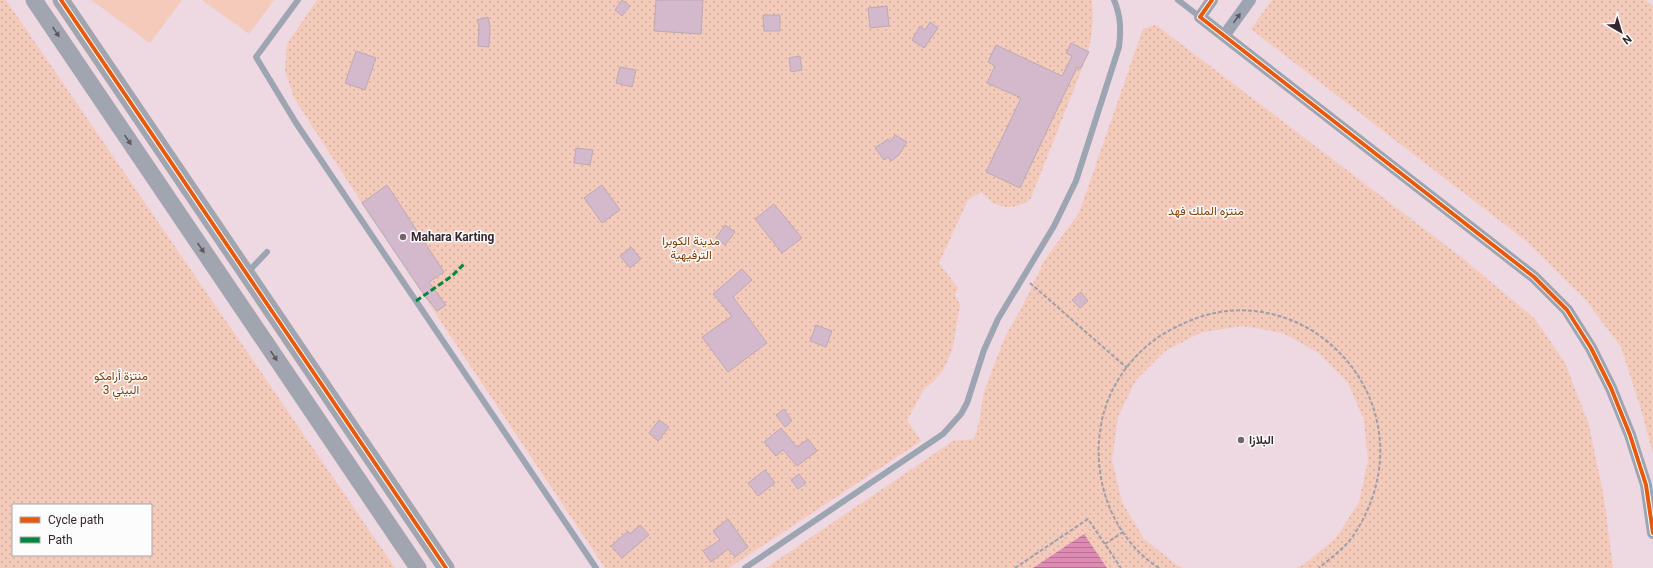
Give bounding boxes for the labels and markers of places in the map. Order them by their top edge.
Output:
place label: Mahara Karting [411,230,494,244]
marker: Mahara Karting [398,232,408,242]
place label: البلازا [1249,433,1274,448]
marker: البلازا [1236,435,1246,445]

